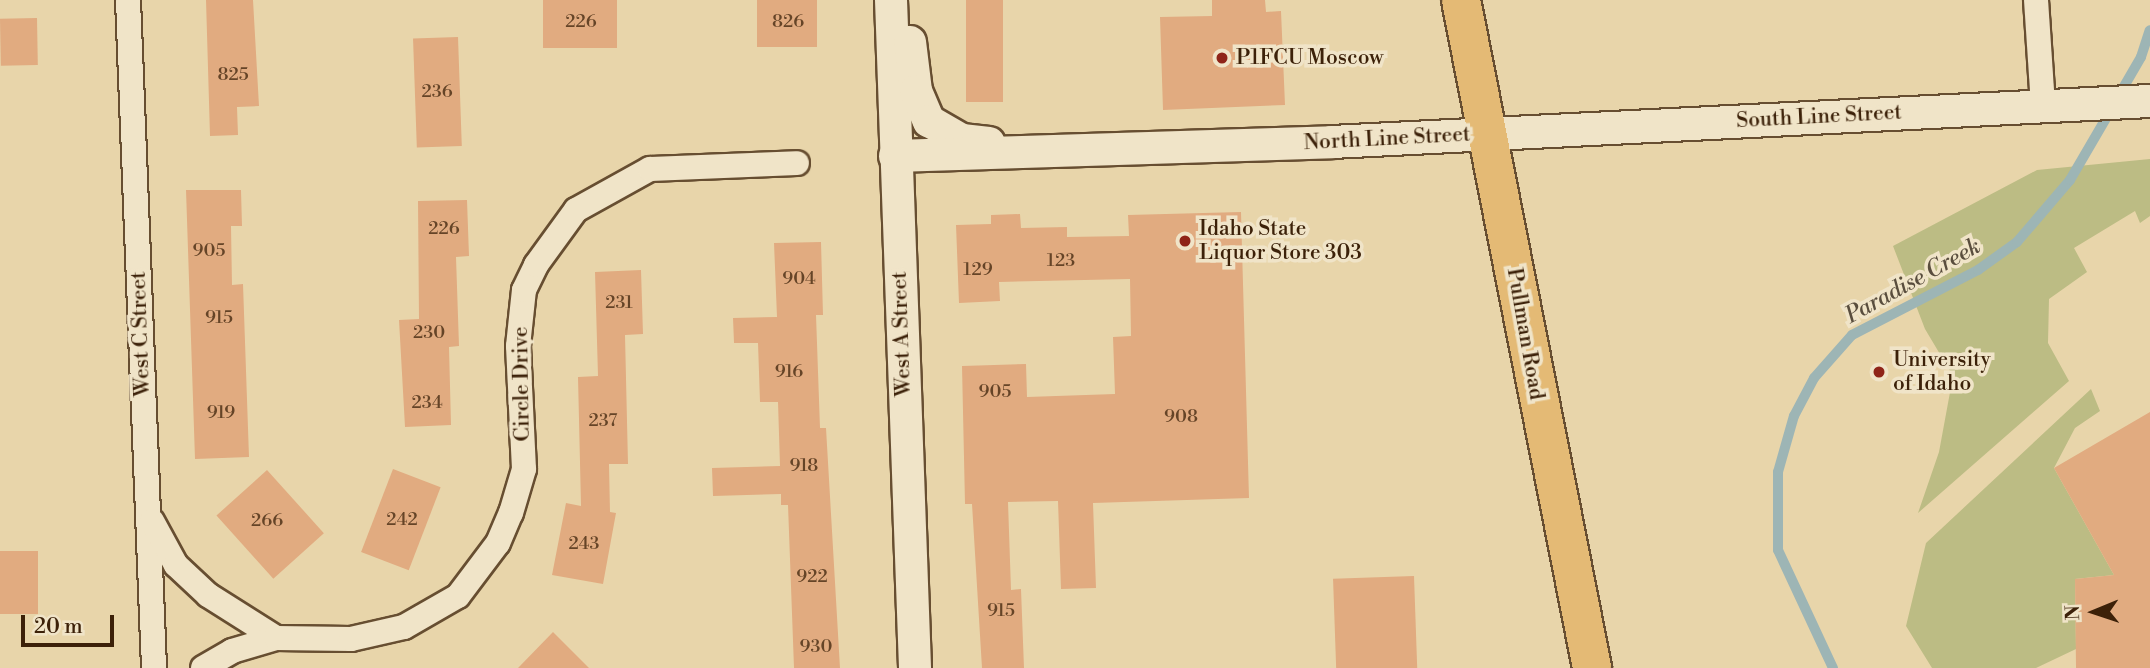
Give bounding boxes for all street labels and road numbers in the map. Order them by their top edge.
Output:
street label: South Line Street [1736,100,1902,134]
street label: North Line Street [1303,122,1471,156]
street label: Pullman Road [1501,266,1549,402]
street label: West C Street [126,271,156,397]
street label: West A Street [887,271,917,397]
street label: Circle Drive [508,326,536,442]

